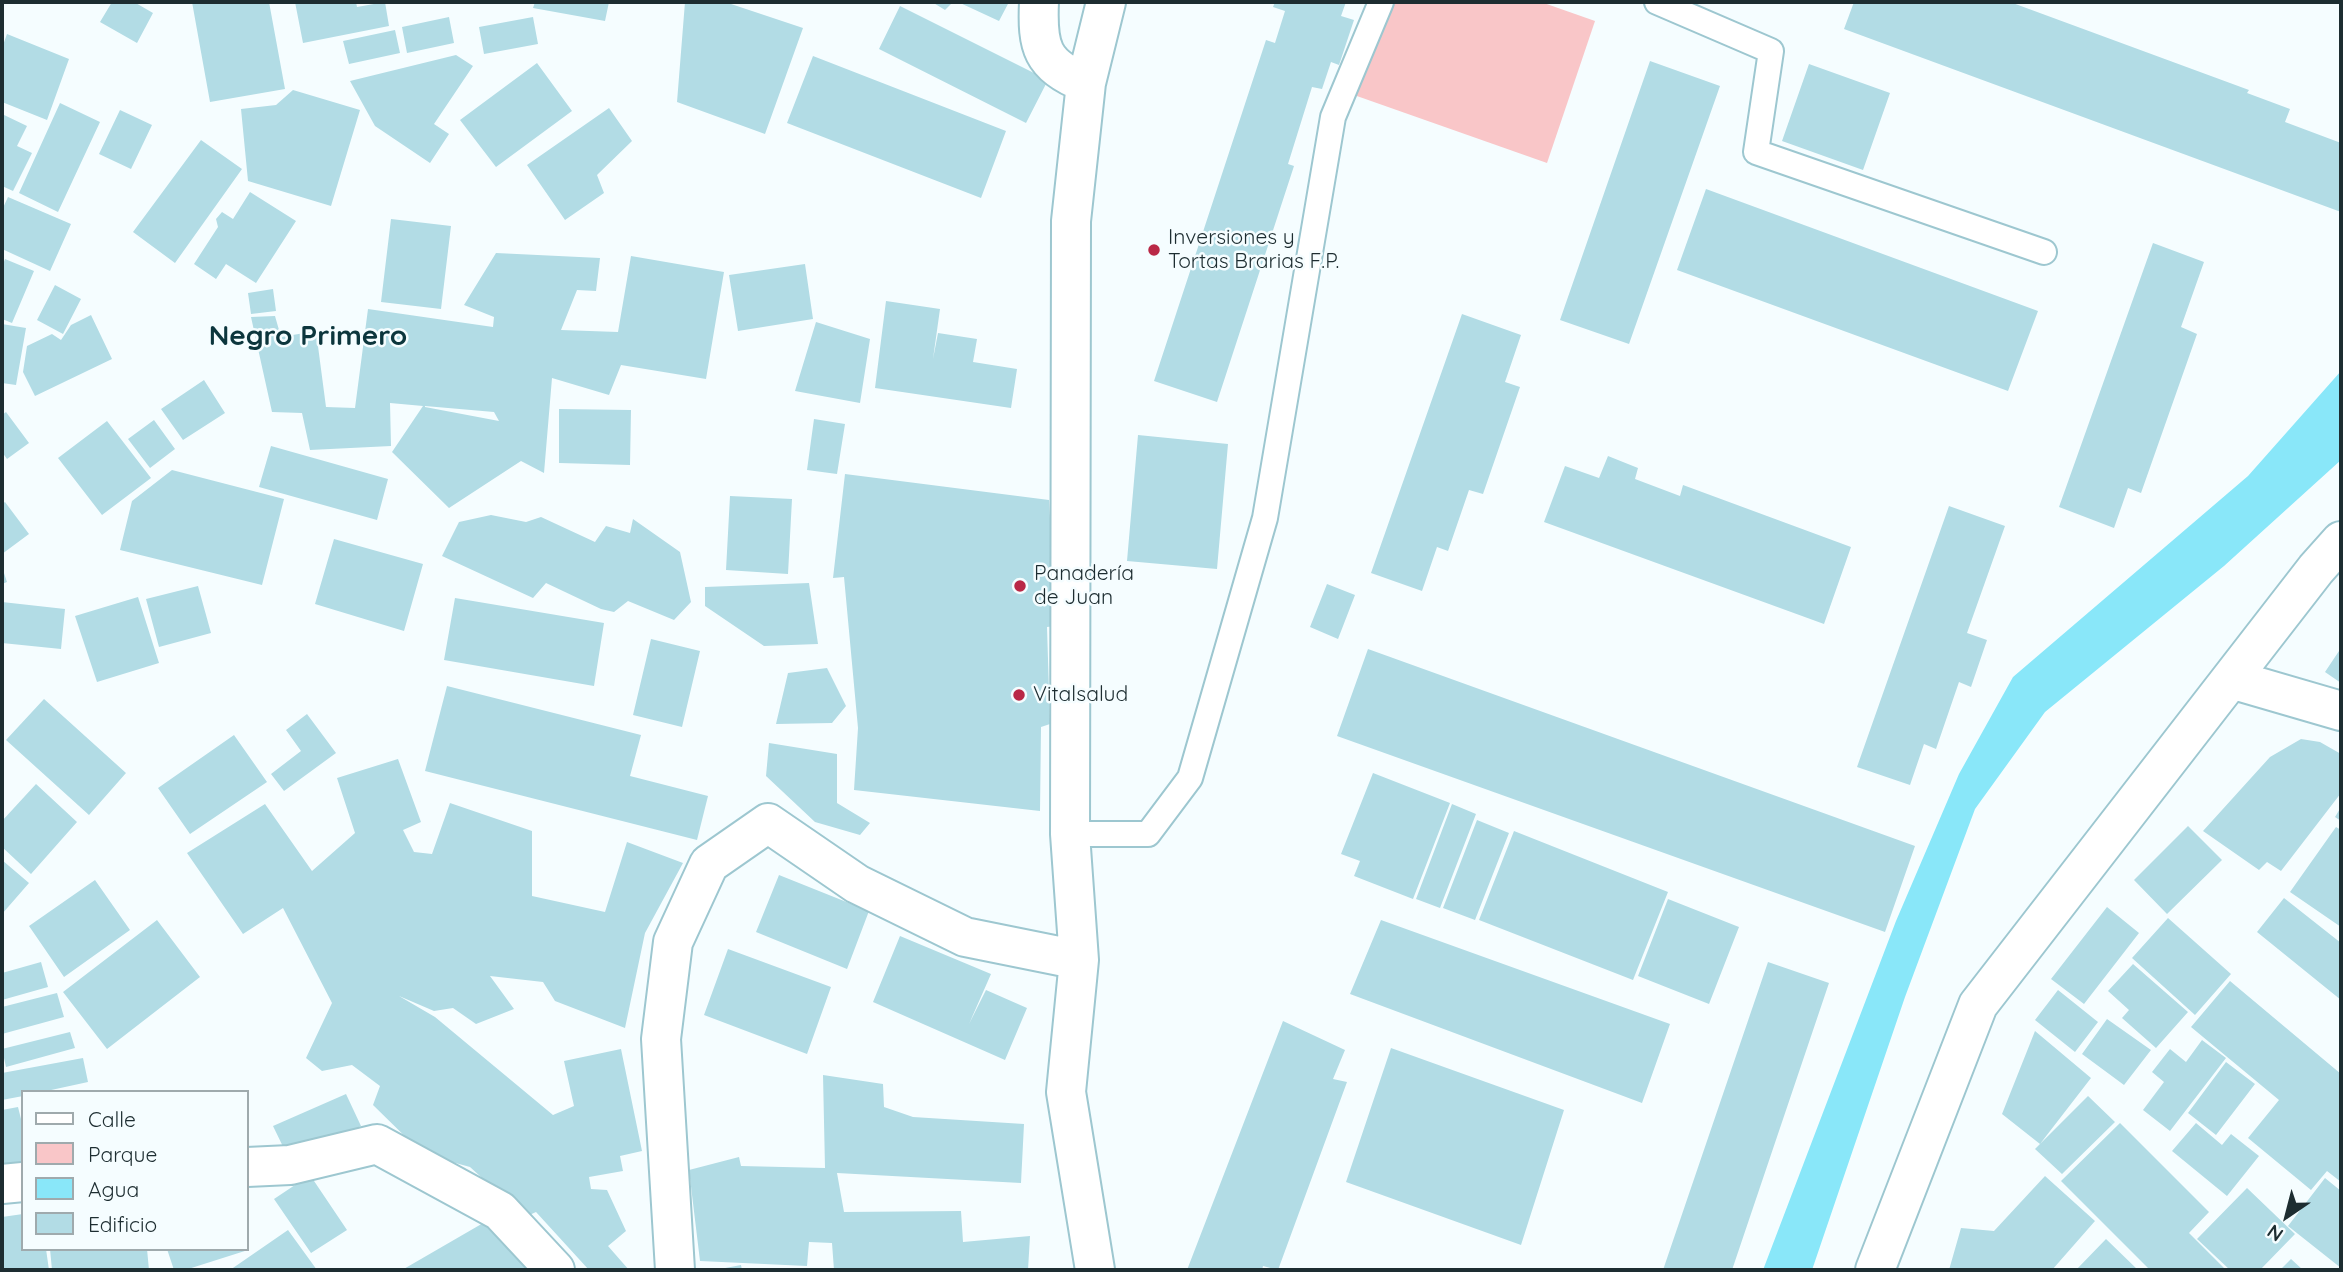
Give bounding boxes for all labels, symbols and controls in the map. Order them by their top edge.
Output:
place label: Inversiones y Tortas Brarias F.P. [1168,225,1339,275]
marker: Inversiones y Tortas Brarias F.P. [1146,242,1162,258]
district label: Negro Primero [209,320,407,354]
place label: Panadería de Juan [1034,561,1134,611]
marker: Panadería de Juan [1012,578,1028,594]
place label: Vitalsalud [1033,682,1128,708]
marker: Vitalsalud [1011,687,1027,703]
legend [21,1090,248,1251]
text: Calle [88,1106,136,1132]
text: Parque [88,1141,157,1167]
text: Agua [88,1176,139,1202]
north arrow [2252,1181,2322,1251]
text: Edificio [88,1211,157,1237]
text: N [2262,1219,2288,1247]

